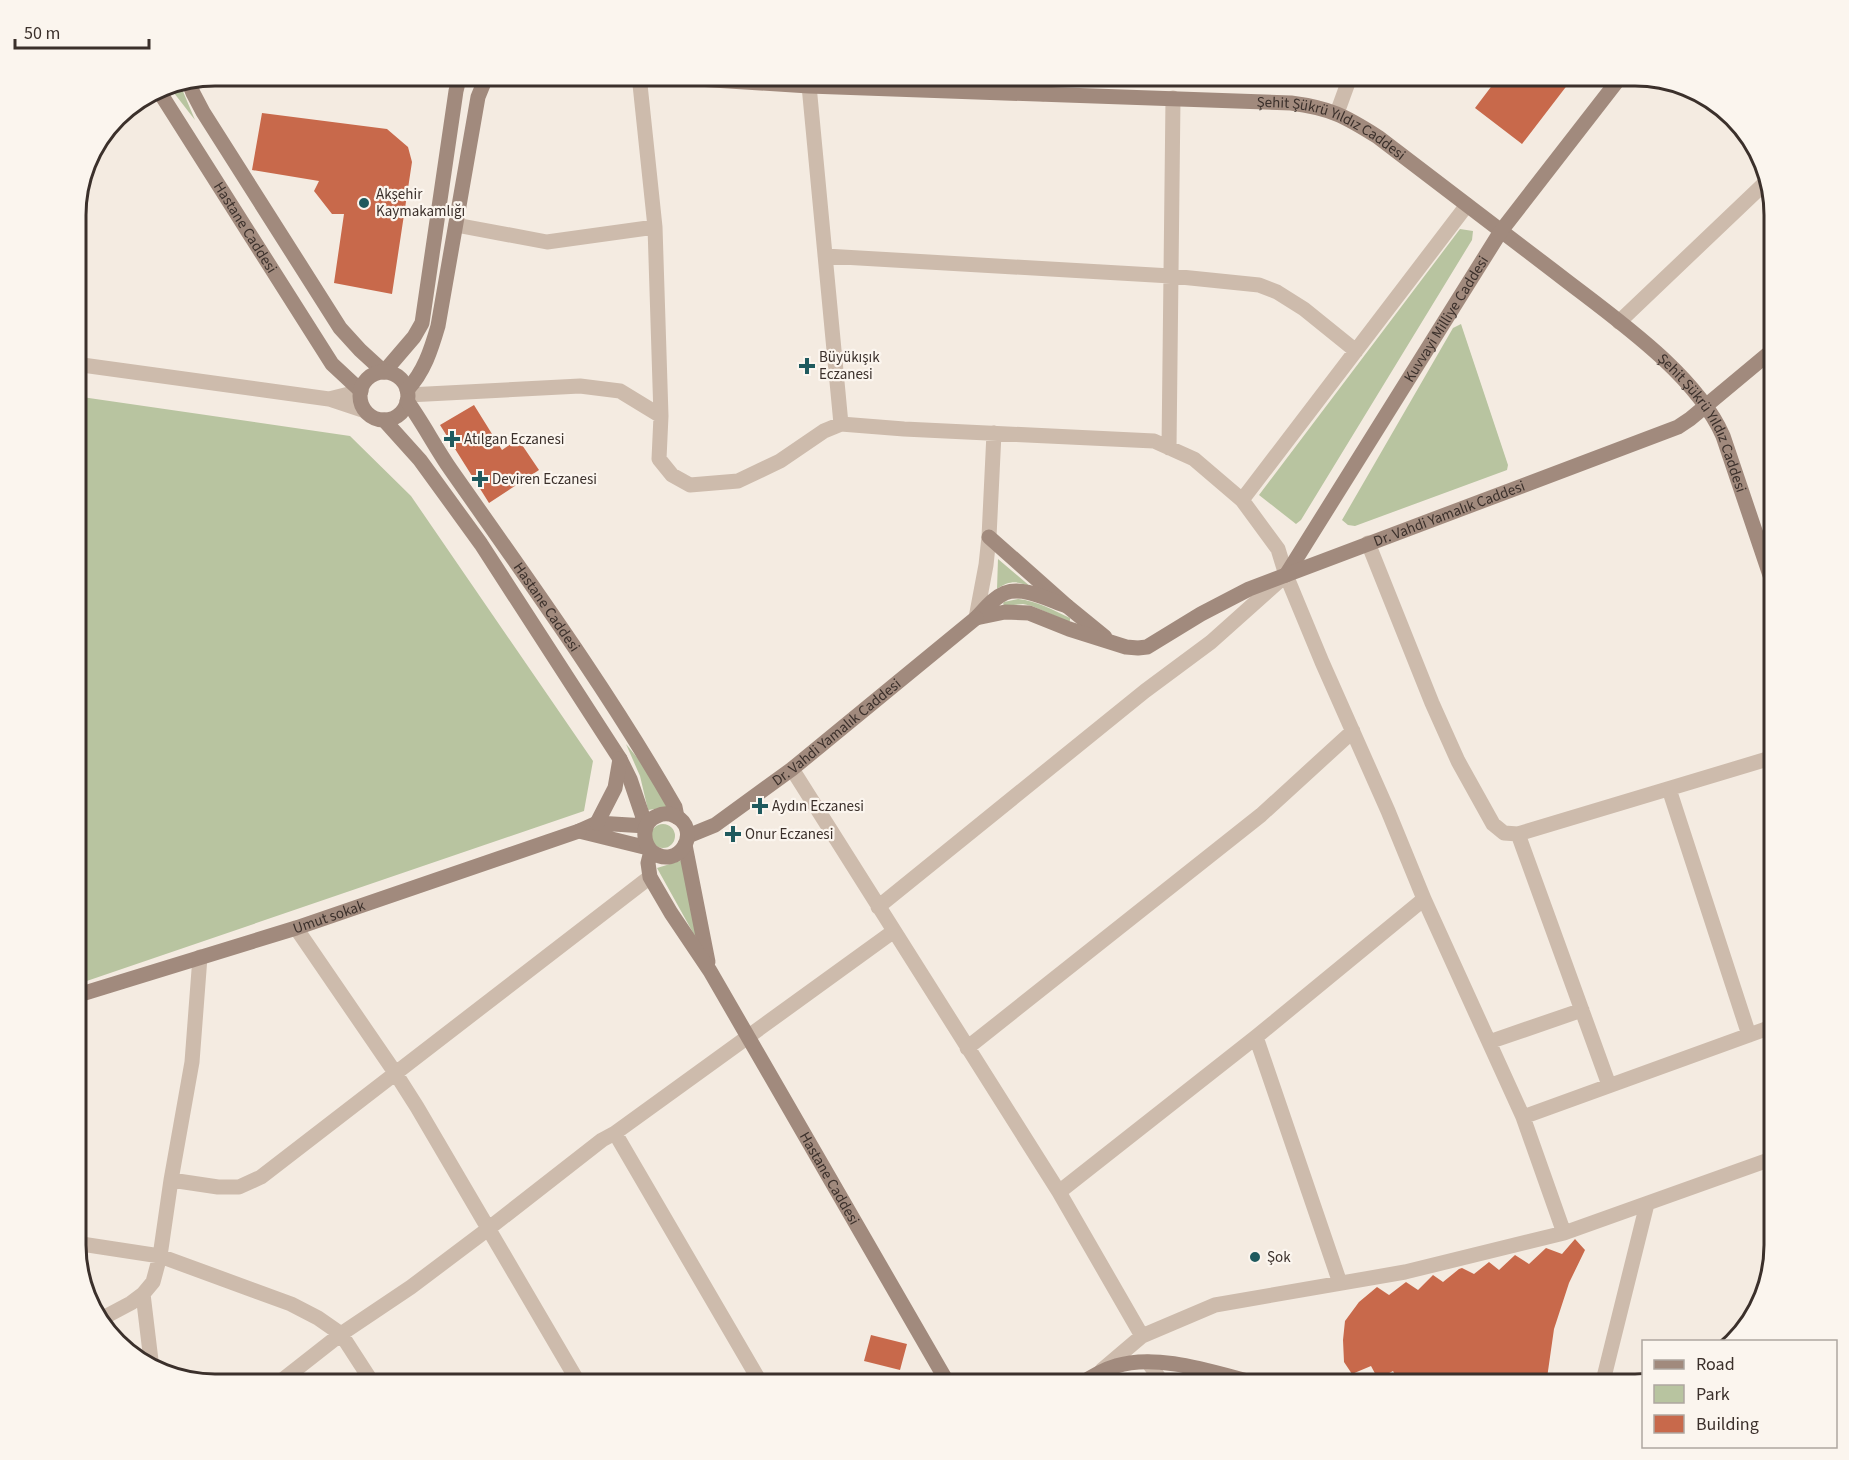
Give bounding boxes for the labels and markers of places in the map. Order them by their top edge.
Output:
place label: Akşehir Kaymakamlığı [376,184,465,222]
marker: Akşehir Kaymakamlığı [357,196,371,210]
place label: Büyükışık Eczanesi [819,347,880,385]
marker: Büyükışık Eczanesi [800,359,814,373]
place label: Atılgan Eczanesi [464,429,564,450]
marker: Atılgan Eczanesi [445,432,459,446]
place label: Deviren Eczanesi [492,469,597,490]
marker: Deviren Eczanesi [473,472,487,486]
place label: Aydın Eczanesi [772,796,864,817]
marker: Aydın Eczanesi [753,799,767,813]
place label: Onur Eczanesi [745,824,833,845]
marker: Onur Eczanesi [726,827,740,841]
place label: Şok [1267,1247,1291,1268]
marker: Şok [1248,1250,1262,1264]

